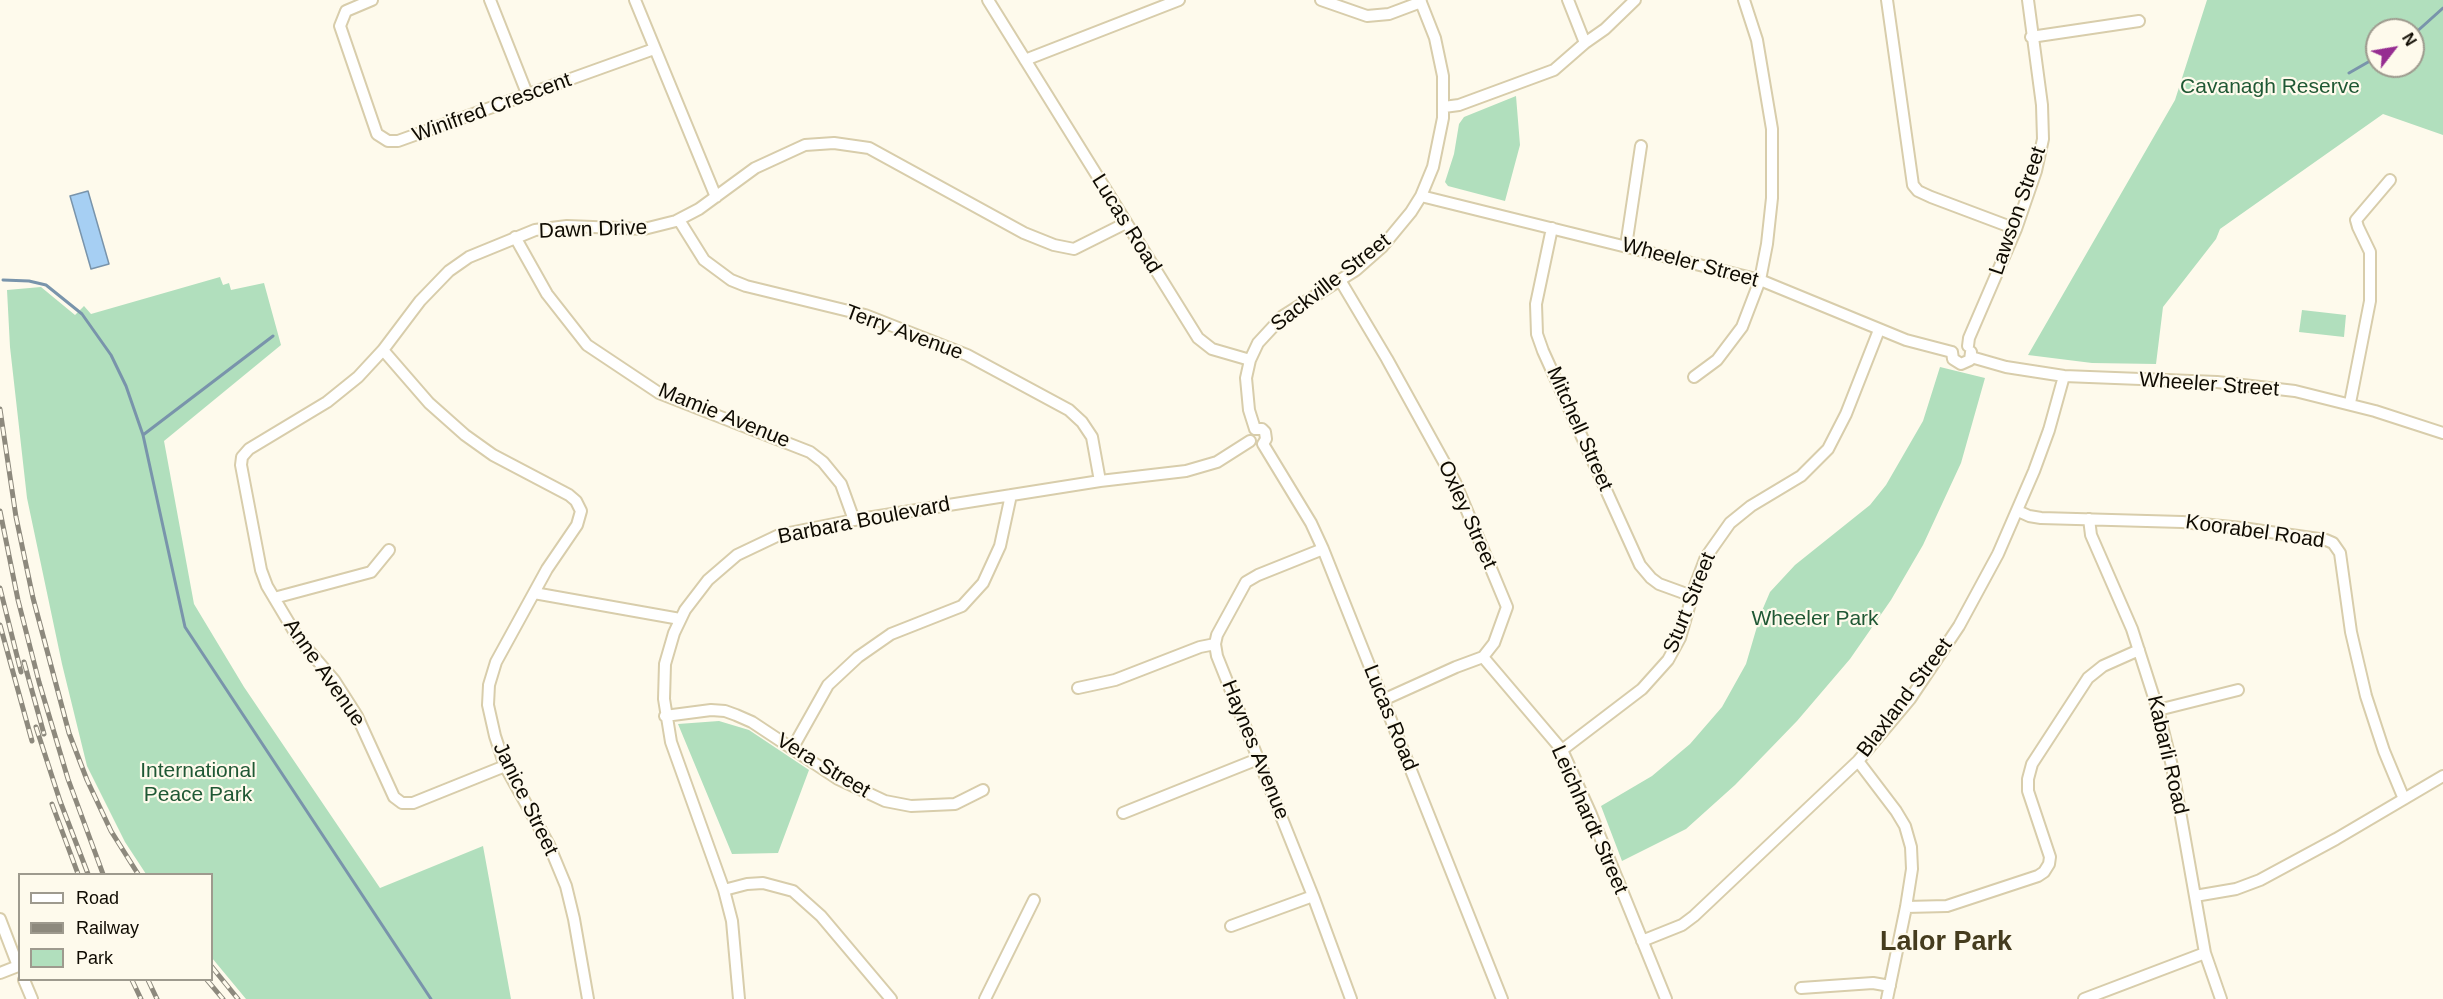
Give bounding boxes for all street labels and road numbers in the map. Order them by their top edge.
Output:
street label: Winifred Crescent [409,68,575,148]
street label: Lawson Street [1984,143,2052,279]
street label: Lucas Road [1086,170,1166,278]
street label: Dawn Drive [538,216,648,244]
street label: Sackville Street [1266,229,1396,337]
street label: Wheeler Street [1619,233,1761,293]
street label: Terry Avenue [842,300,966,366]
street label: Mitchell Street [1540,363,1618,495]
street label: Wheeler Street [2138,368,2280,402]
street label: Mamie Avenue [655,378,793,454]
street label: Oxley Street [1432,457,1502,573]
street label: Barbara Boulevard [776,492,952,550]
street label: Koorabel Road [2184,510,2326,554]
street label: Sturt Street [1658,549,1722,657]
street label: Anne Avenue [278,614,370,732]
street label: Blaxland Street [1852,634,1958,762]
street label: Lucas Road [1357,661,1423,775]
street label: Haynes Avenue [1216,677,1294,823]
street label: Kabarli Road [2141,693,2193,817]
street label: Vera Street [771,728,875,804]
street label: Janice Street [487,738,563,860]
street label: Leichhardt Street [1545,742,1633,898]

